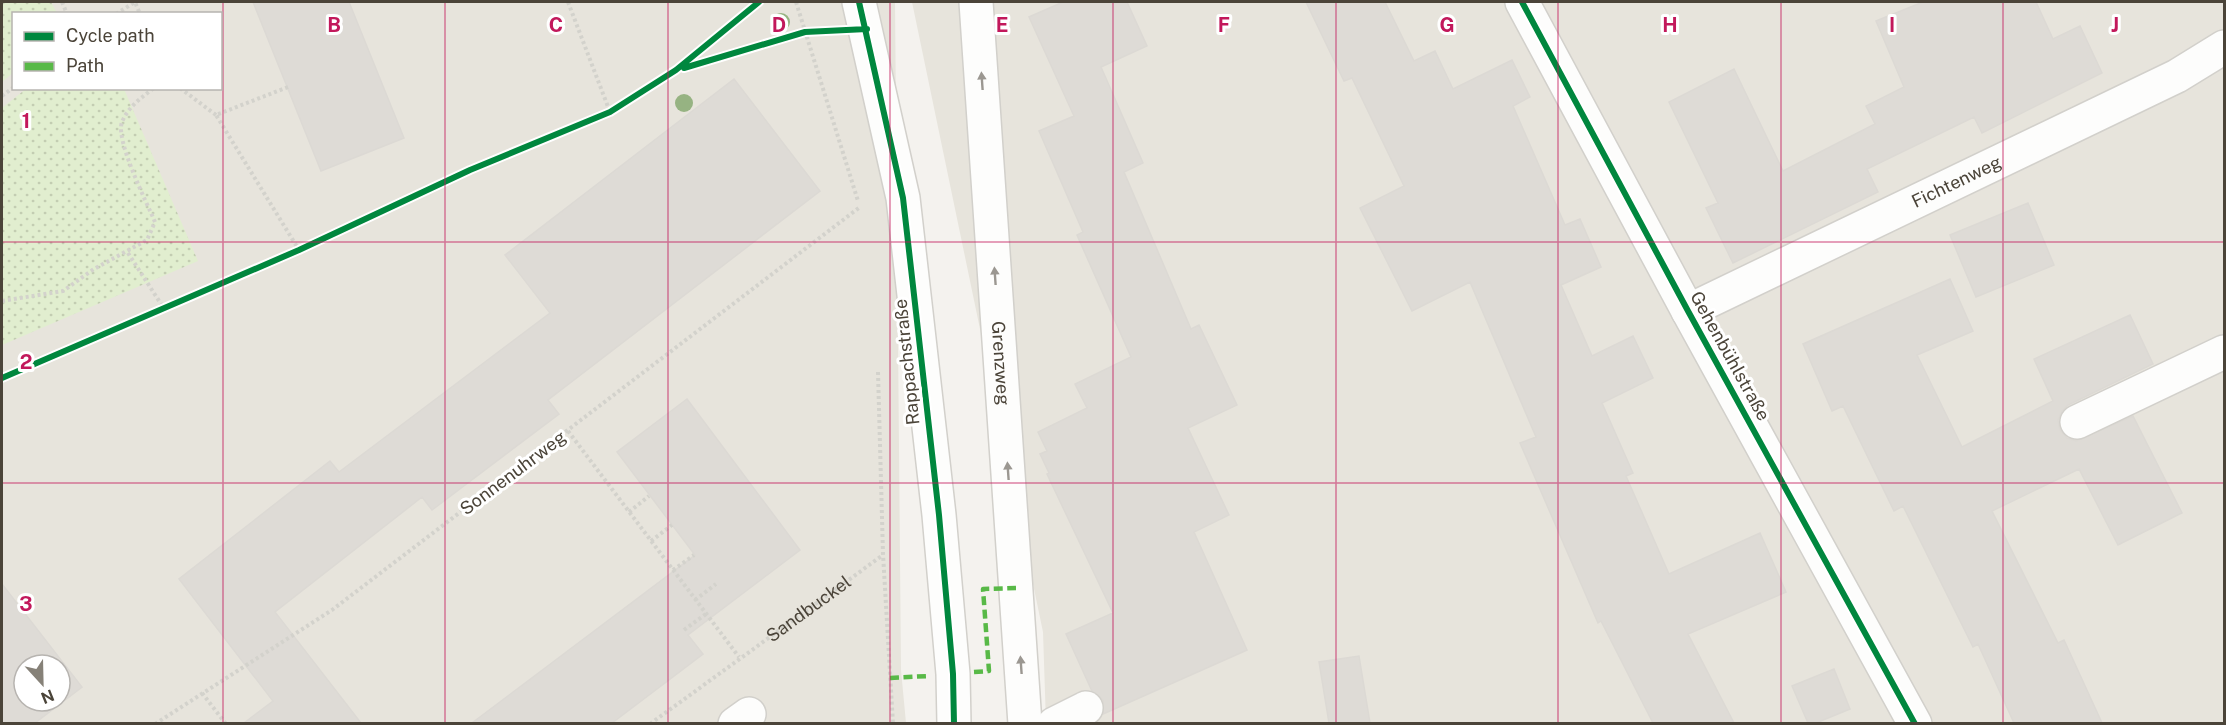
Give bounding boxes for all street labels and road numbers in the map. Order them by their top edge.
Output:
street label: Fichtenweg [1908,151,2005,212]
street label: Gehenbühlstraße [1686,287,1775,424]
street label: Rappachstraße [889,298,924,426]
street label: Grenzweg [988,320,1014,406]
street label: Sonnenuhrweg [456,426,570,519]
street label: Sandbuckel [762,571,855,646]

